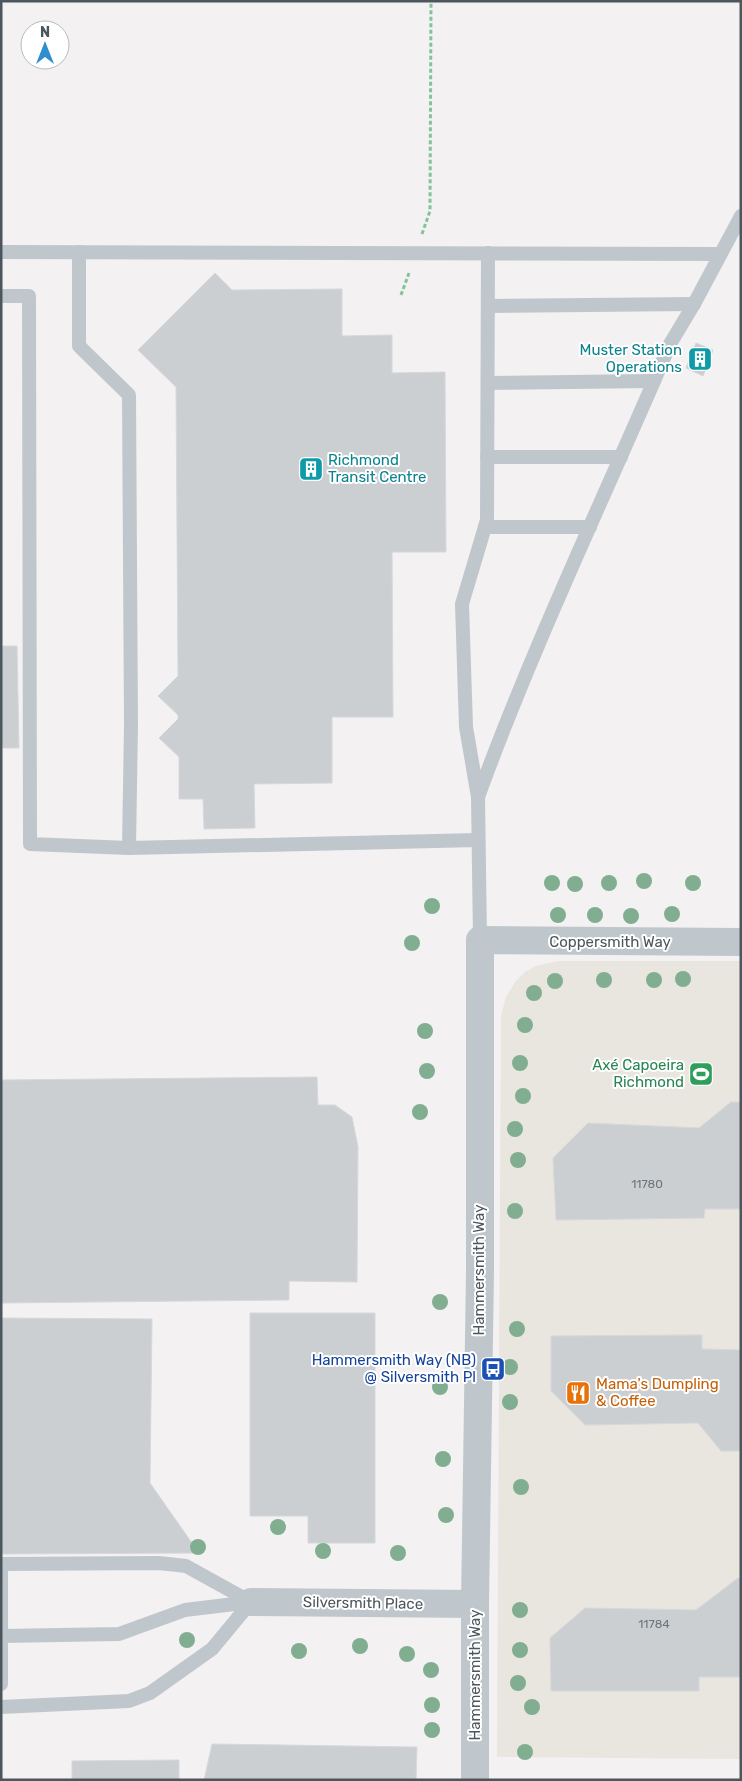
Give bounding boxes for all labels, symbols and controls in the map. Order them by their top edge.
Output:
north arrow [20,20,70,70]
text: N [40,24,50,41]
place label: Muster Station Operations [580,341,682,376]
building icon: Muster Station Operations [687,346,713,372]
place label: Richmond Transit Centre [328,451,426,486]
building icon: Richmond Transit Centre [298,456,324,482]
street label: Coppersmith Way [549,933,671,951]
place label: Axé Capoeira Richmond [592,1056,684,1091]
sports icon: Axé Capoeira Richmond [688,1061,714,1087]
house number: 11780 [631,1177,663,1191]
street label: Hammersmith Way [470,1205,488,1335]
place label: Hammersmith Way (NB) @ Silversmith Pl [312,1351,476,1386]
bus stop icon: Hammersmith Way (NB) @ Silversmith Pl [480,1356,506,1382]
place label: Mama's Dumpling & Coffee [596,1375,719,1410]
restaurant icon: Mama's Dumpling & Coffee [565,1380,591,1406]
street label: Silversmith Place [303,1593,423,1613]
street label: Hammersmith Way [466,1610,484,1740]
house number: 11784 [638,1617,670,1631]

